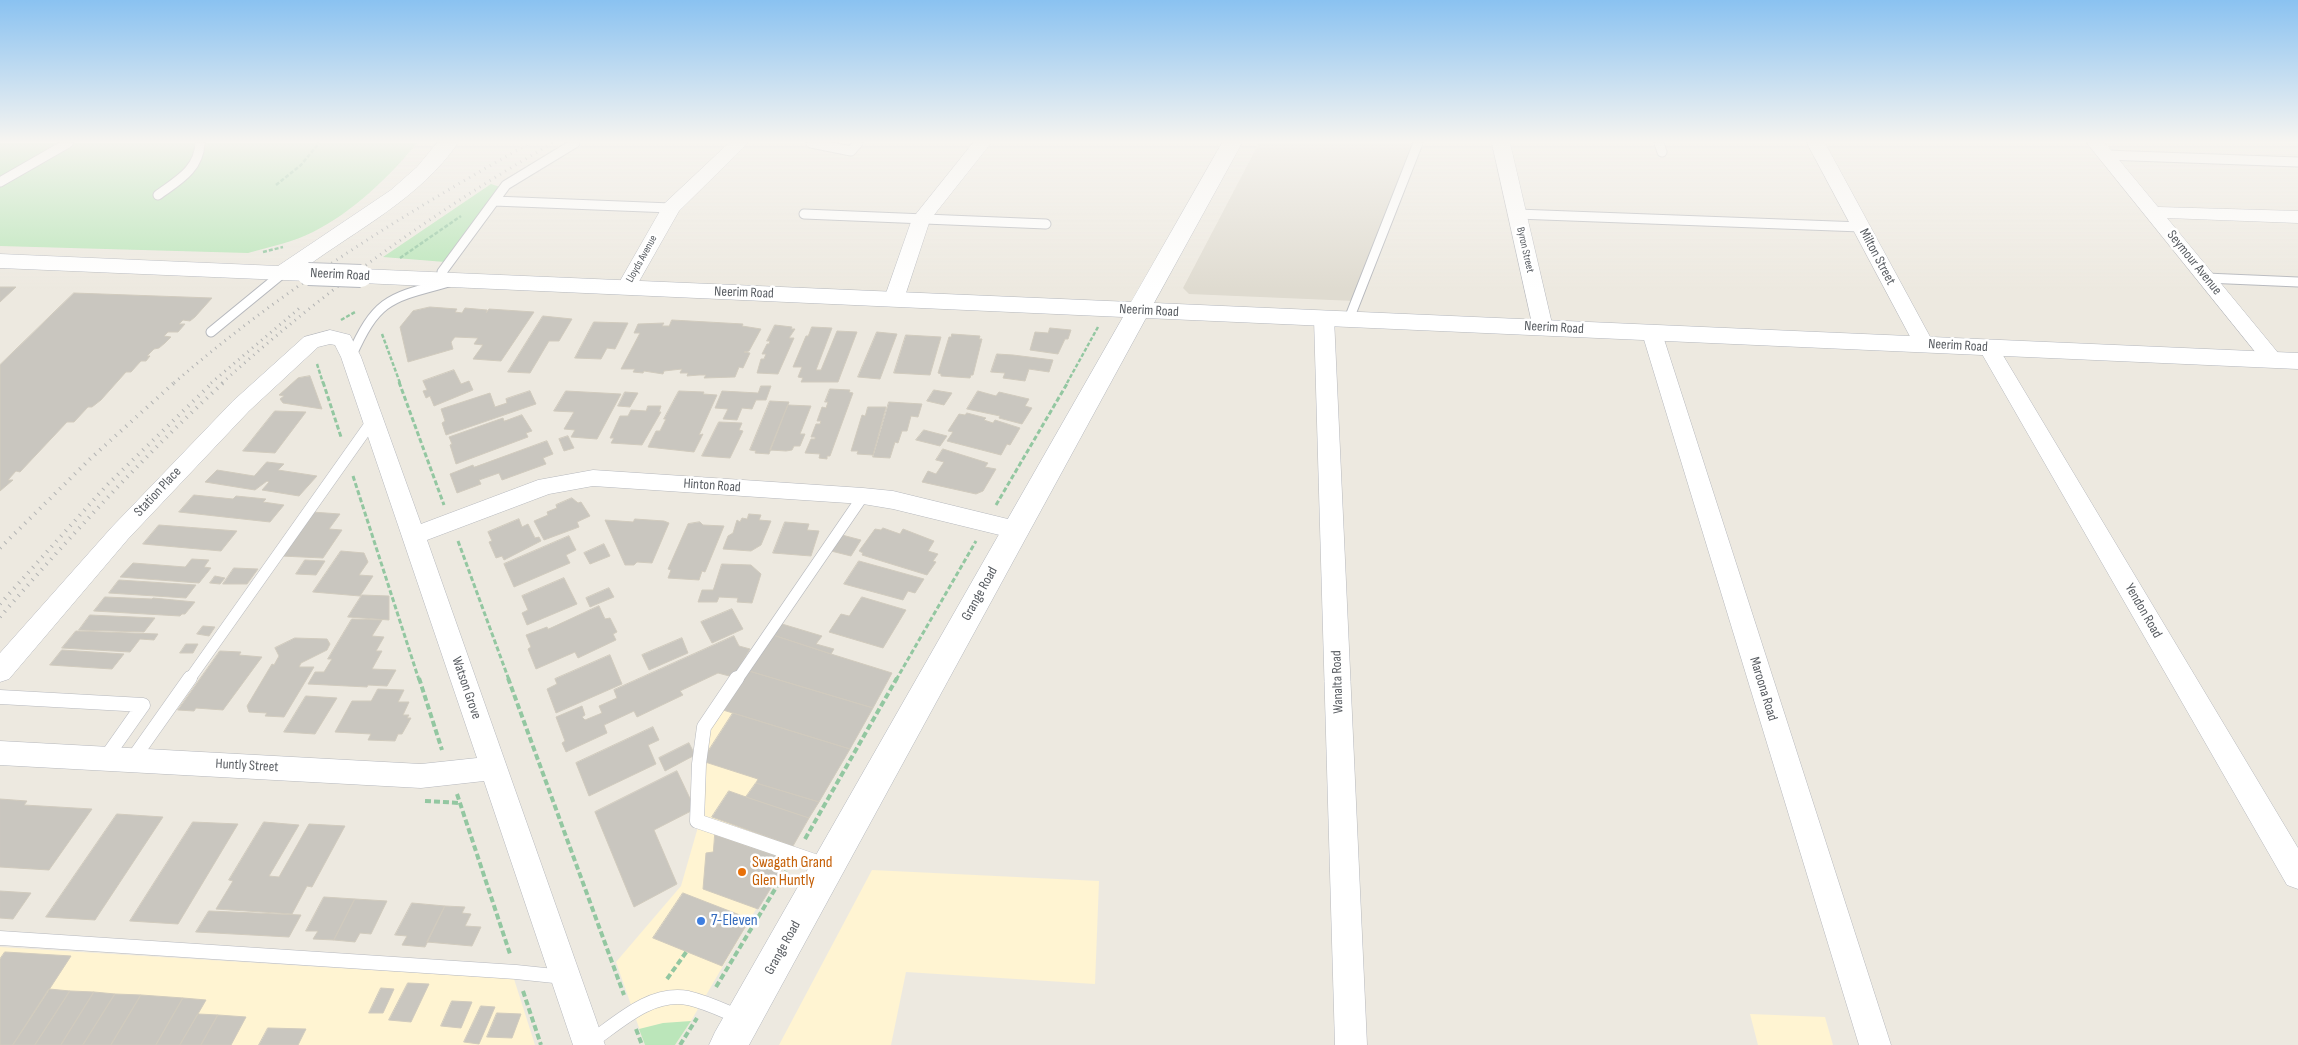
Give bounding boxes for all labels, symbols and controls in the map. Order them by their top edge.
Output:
street label: Byron Street [1513,226,1537,274]
street label: Milton Street [1855,226,1899,288]
street label: Seymour Avenue [2163,227,2225,299]
street label: Lloyds Avenue [624,233,660,285]
street label: Neerim Road [310,265,370,285]
street label: Neerim Road [714,284,774,302]
street label: Neerim Road [1119,301,1179,321]
street label: Neerim Road [1524,318,1584,338]
street label: Neerim Road [1928,336,1988,356]
street label: Station Place [131,464,185,520]
street label: Hinton Road [683,476,741,496]
street label: Grange Road [958,564,1002,624]
street label: Yendon Road [2121,581,2165,641]
street label: Wanalta Road [1329,650,1347,714]
street label: Watson Grove [448,655,484,721]
street label: Maroona Road [1745,655,1781,723]
street label: Huntly Street [215,756,279,776]
place label: Swagath Grand Glen Huntly [752,853,832,891]
marker: Swagath Grand Glen Huntly [736,866,748,878]
place label: 7-Eleven [711,911,758,931]
marker: 7-Eleven [695,915,707,927]
street label: Grange Road [761,918,805,978]

